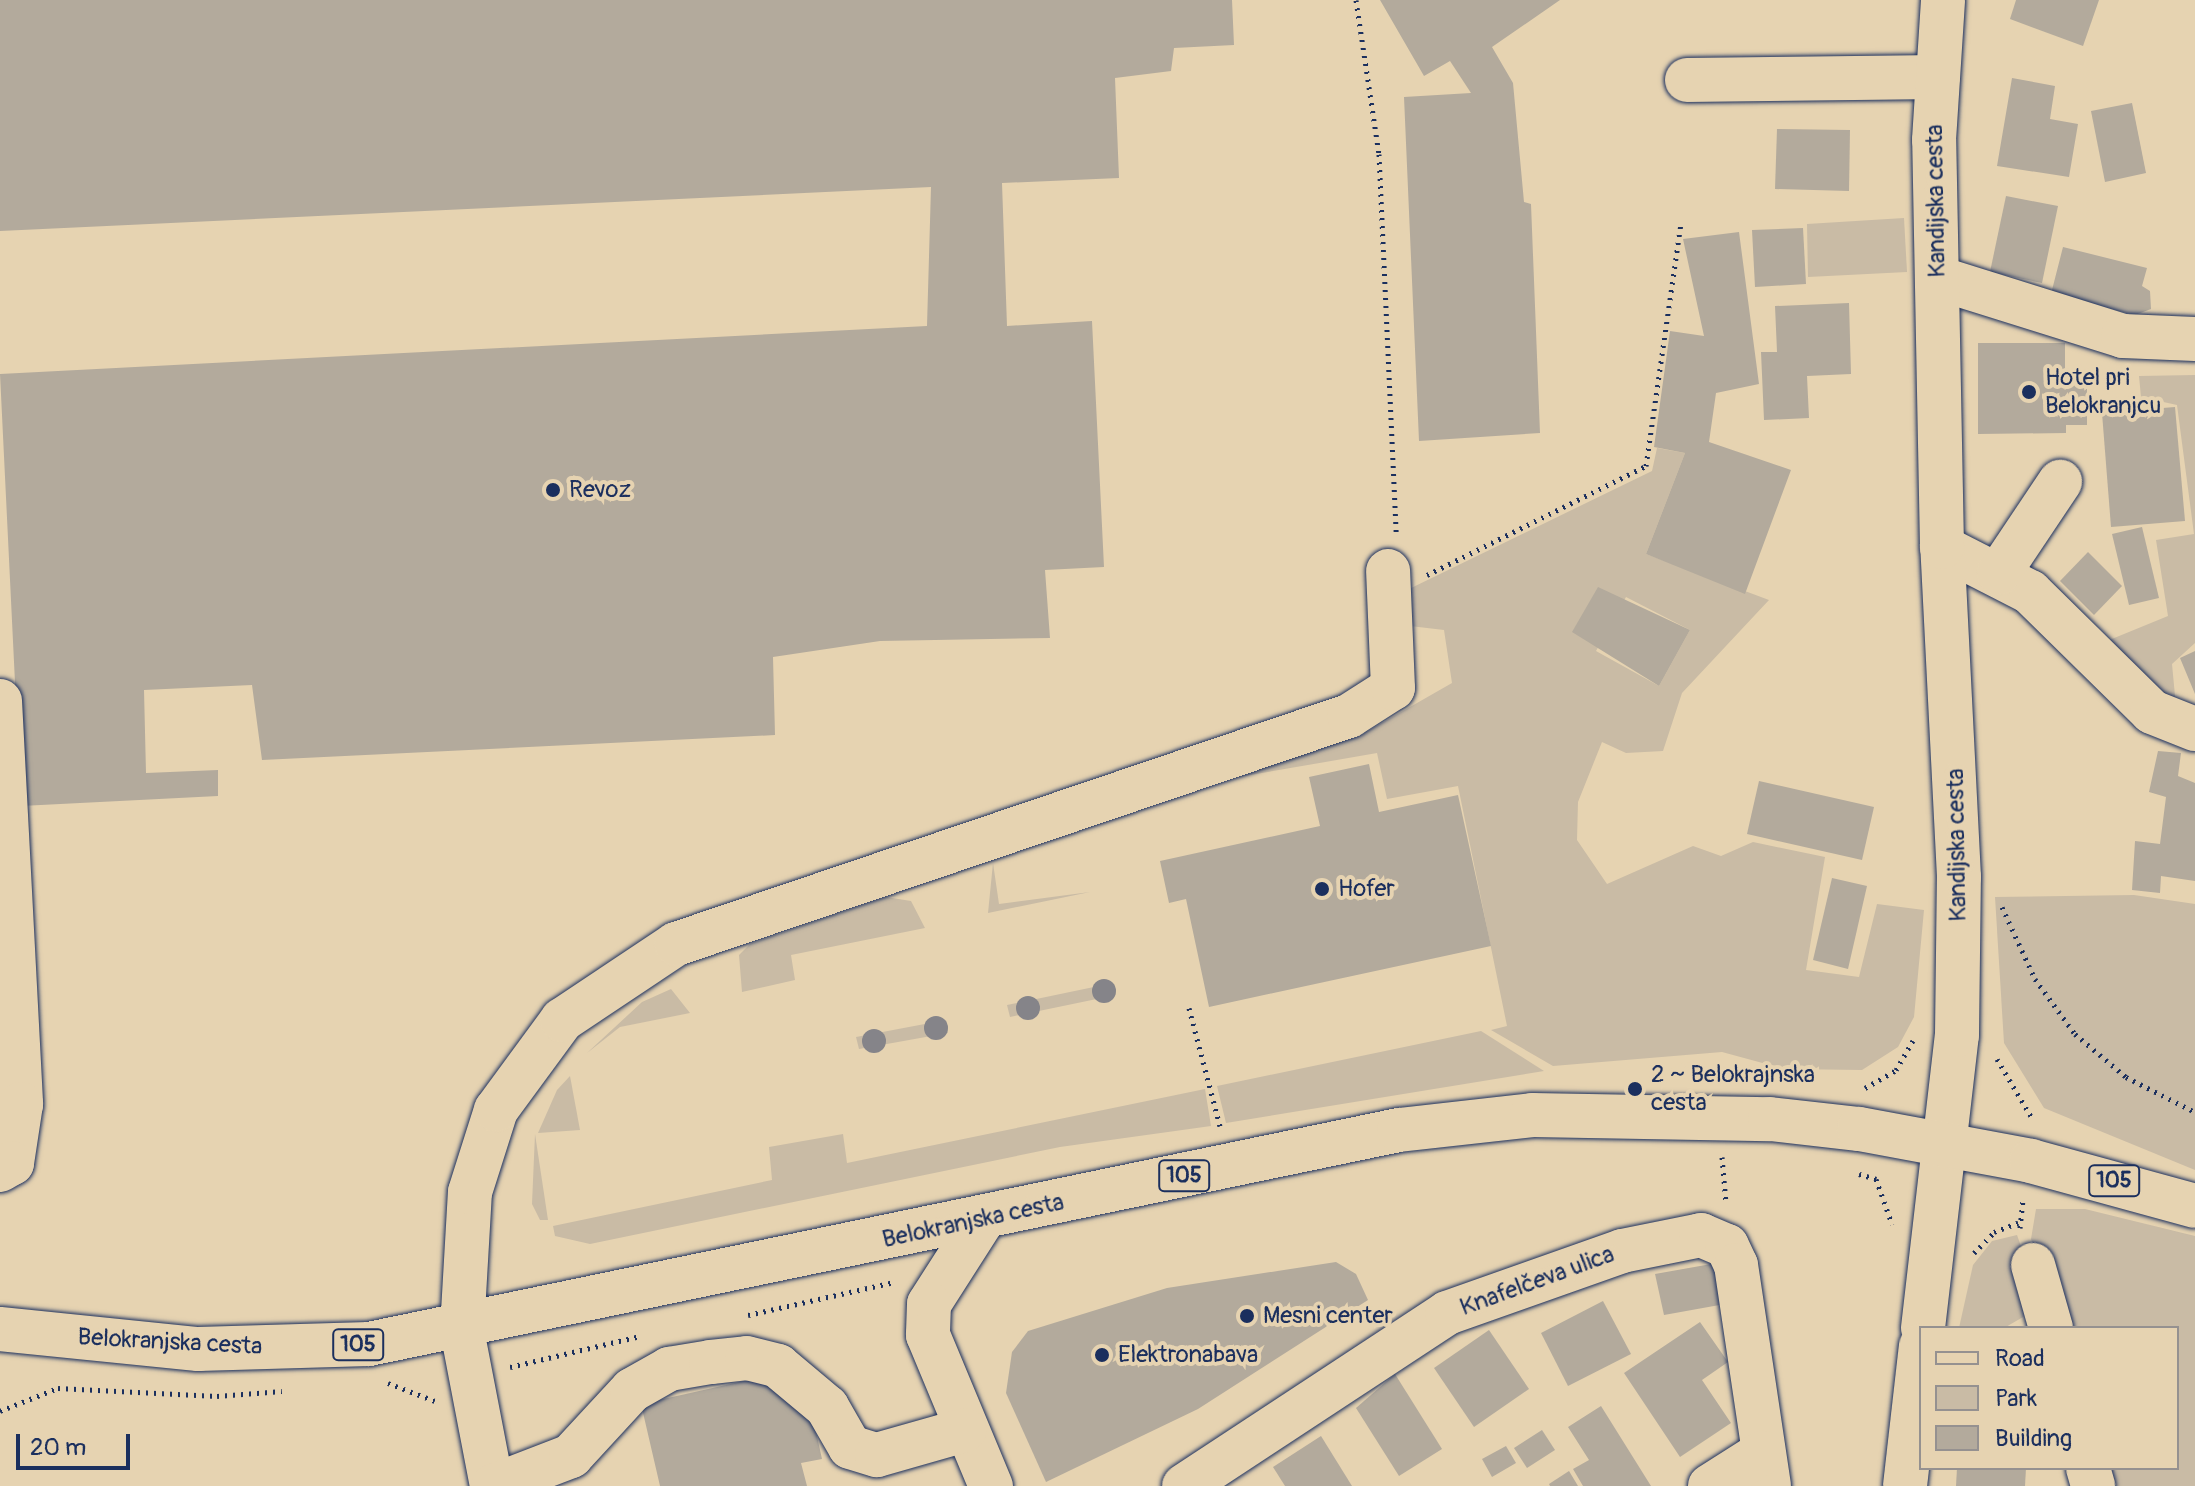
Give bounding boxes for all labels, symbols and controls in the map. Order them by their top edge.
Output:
street label: Kandijska cesta [1920,124,1952,278]
place label: Hotel pri Belokranjcu [2045,364,2161,420]
marker: Hotel pri Belokranjcu [2020,383,2038,401]
place label: Revoz [569,476,631,504]
marker: Revoz [544,481,562,499]
street label: Kandijska cesta [1941,768,1973,922]
place label: Hofer [1338,875,1395,903]
marker: Hofer [1313,880,1331,898]
place label: 2 ~ Belokrajnska cesta [1651,1061,1815,1117]
marker: 2 ~ Belokrajnska cesta [1626,1080,1644,1098]
road number: 105 [1158,1158,1210,1194]
road number: 105 [2088,1163,2140,1199]
street label: Belokranjska cesta [880,1188,1066,1254]
street label: Knafelčeva ulica [1456,1240,1618,1322]
place label: Mesni center [1263,1302,1393,1330]
marker: Mesni center [1238,1307,1256,1325]
street label: Belokranjska cesta [77,1323,263,1361]
legend [1919,1326,2179,1470]
road number: 105 [332,1327,384,1363]
place label: Elektronabava [1118,1341,1258,1369]
text: Road [1995,1344,2045,1373]
marker: Elektronabava [1093,1346,1111,1364]
text: Park [1995,1384,2037,1413]
scale bar [20,1418,134,1468]
text: Building [1995,1424,2072,1453]
text: 20 m [30,1433,86,1462]

